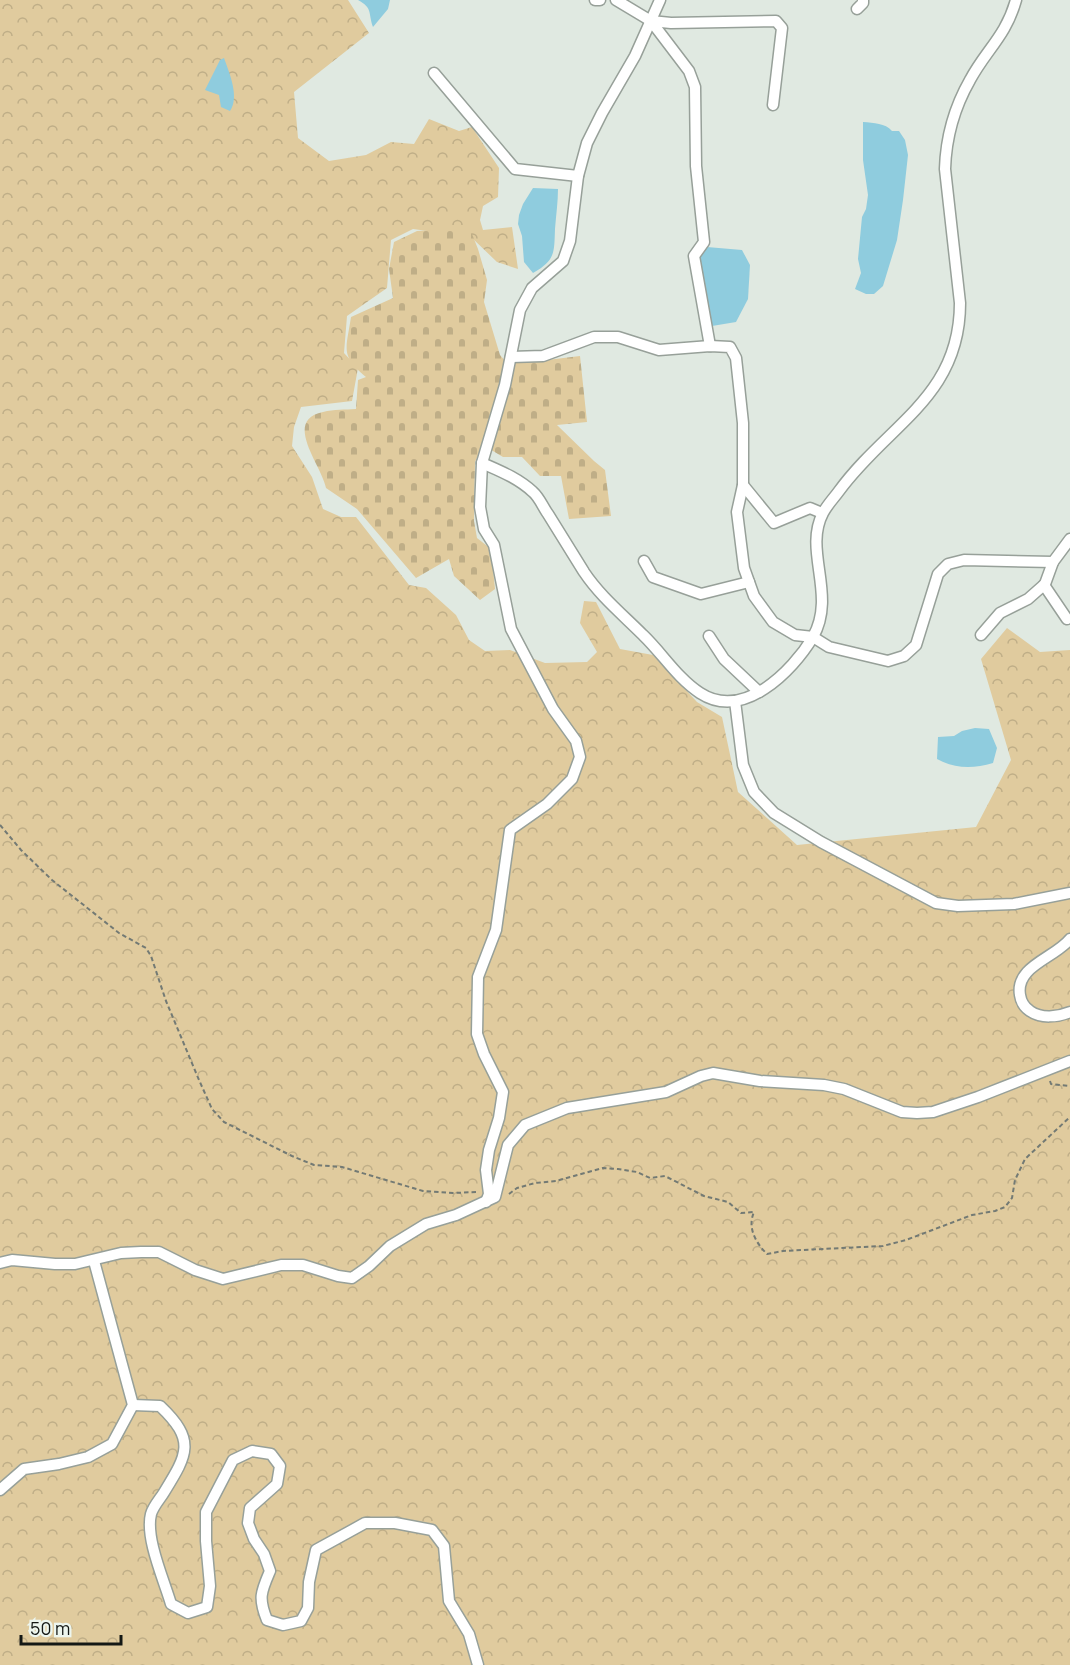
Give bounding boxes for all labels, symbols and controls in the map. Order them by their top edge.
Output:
scale bar [21,1608,122,1646]
text: 50 m [30,1616,70,1640]

